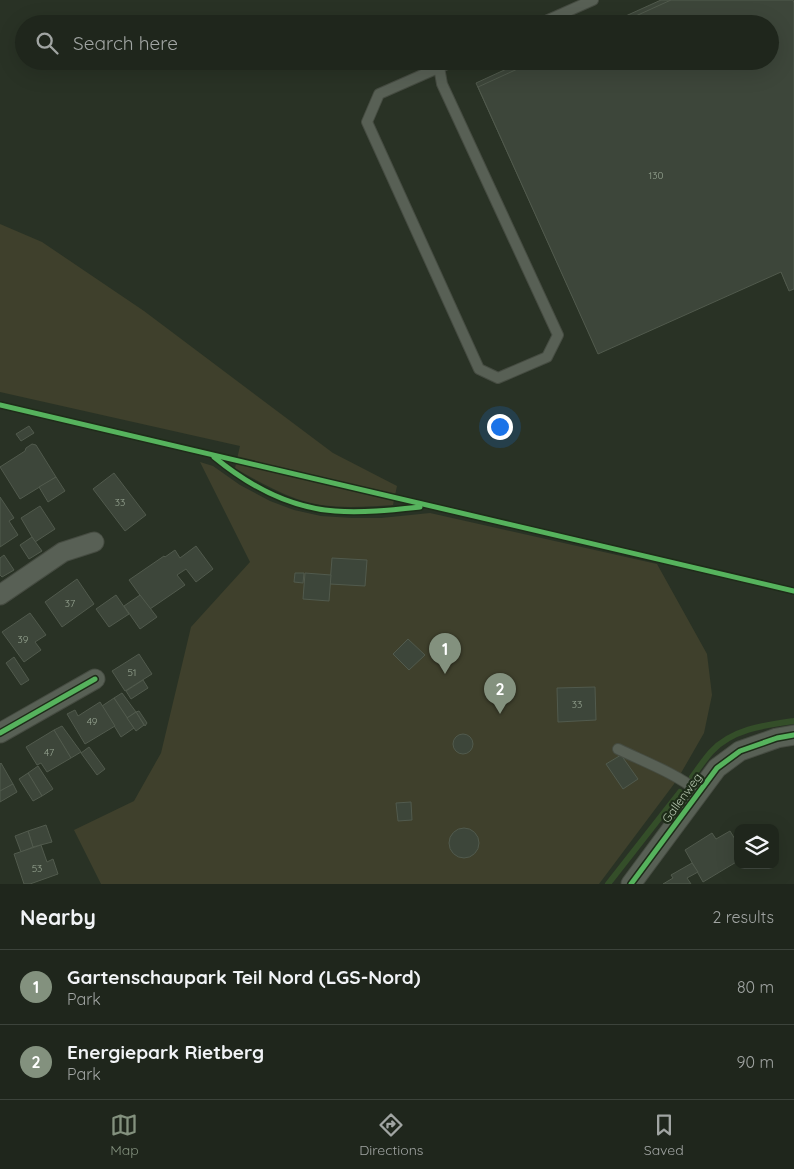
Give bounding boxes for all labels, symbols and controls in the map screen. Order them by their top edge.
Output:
search box [15,15,779,70]
icon: search [33,29,61,57]
text: Search here [73,31,178,55]
house number: 130 [649,169,663,182]
your location [487,414,513,440]
house number: 33 [115,496,125,509]
house number: 37 [65,597,75,610]
house number: 39 [18,633,29,646]
pin: 1 [429,633,461,674]
house number: 51 [127,666,137,679]
pin: 2 [484,673,516,714]
house number: 33 [572,698,582,711]
house number: 49 [87,715,98,728]
house number: 47 [44,746,54,759]
street label: Gallenweg [658,770,705,826]
map controls [734,824,779,869]
button: layers [734,824,779,869]
house number: 53 [32,862,42,875]
text: Nearby [20,904,96,930]
text: 2 results [712,907,774,927]
text: Gartenschaupark Teil Nord (LGS-Nord) [67,965,421,989]
text: 1 [33,977,39,997]
text: 80 m [737,977,774,997]
text: Park [67,989,101,1009]
text: Energiepark Rietberg [67,1040,264,1064]
text: 2 [31,1052,41,1072]
text: 90 m [737,1052,774,1072]
text: Park [67,1064,101,1084]
tab: Map [110,1111,139,1159]
tab: Directions [359,1111,423,1159]
tab: Saved [644,1111,684,1159]

